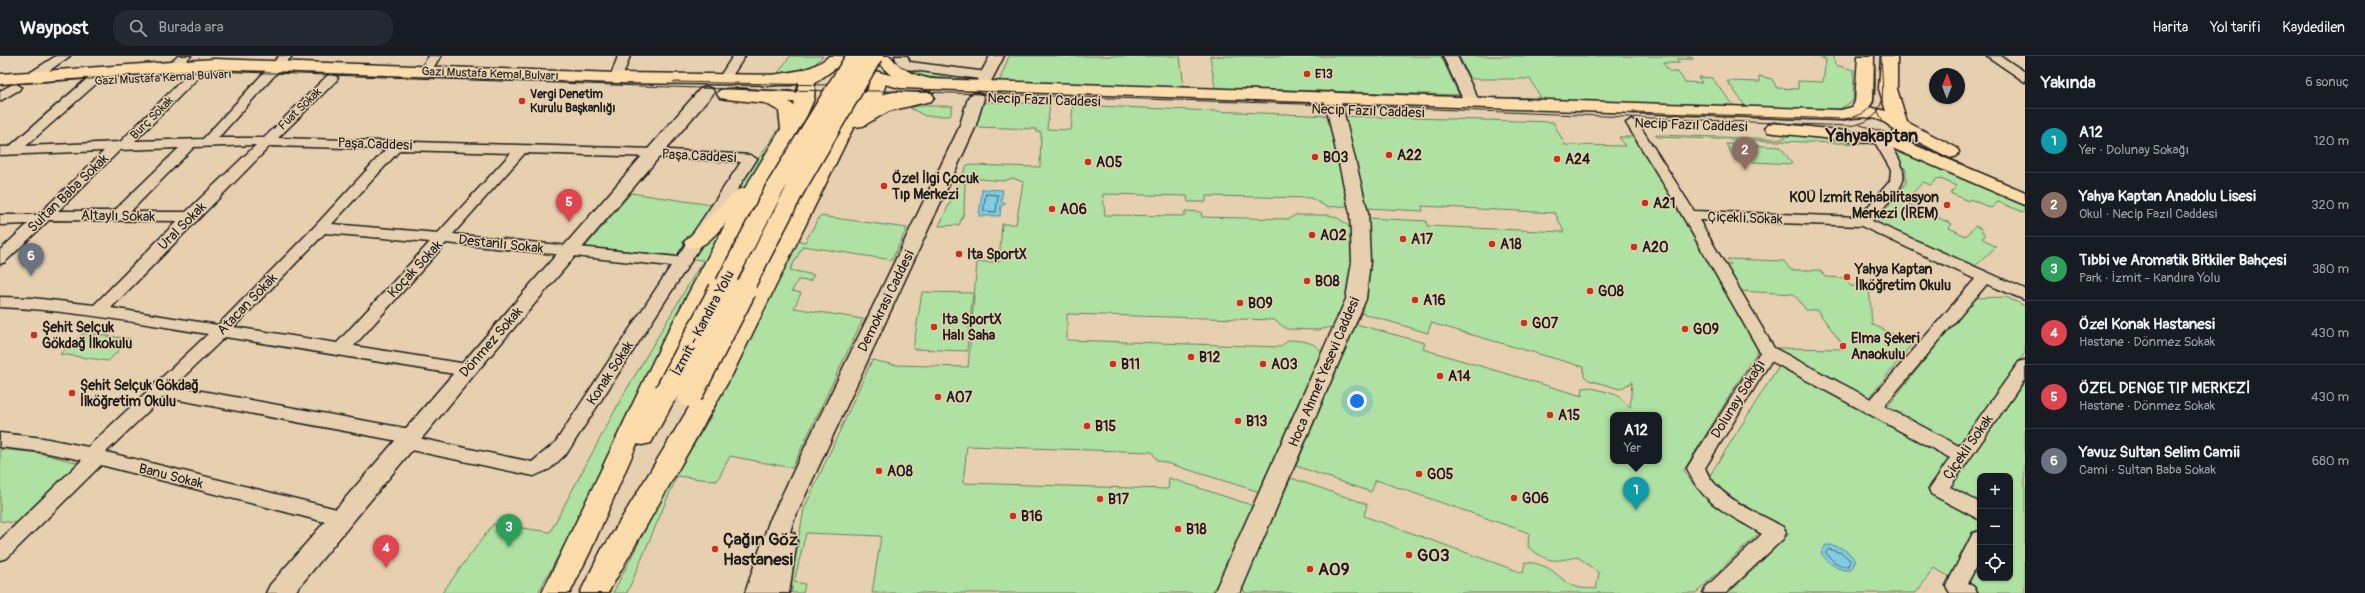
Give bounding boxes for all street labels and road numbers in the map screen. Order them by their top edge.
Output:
street label: Gazi Mustafa Kemal Bulvarı [421,64,559,84]
street label: Gazi Mustafa Kemal Bulvarı [94,67,232,89]
street label: Fuat Sokak [275,85,325,133]
street label: Necip Fazıl Caddesi [987,90,1101,110]
street label: Burç Sokak [127,93,177,143]
street label: Necip Fazıl Caddesi [1311,101,1425,121]
street label: Necip Fazıl Caddesi [1634,115,1748,135]
street label: Paşa Caddesi [337,134,413,154]
street label: Paşa Caddesi [661,146,737,166]
street label: Sultan Baba Sokak [24,150,112,236]
street label: Ural Sokak [154,198,210,254]
street label: Altaylı Sokak [81,207,156,225]
street label: Çiçekli Sokak [1707,208,1783,228]
street label: Destanlı Sokak [458,231,545,257]
street label: Koçak Sokak [384,237,446,301]
street label: Demokrasi Caddesi [854,248,918,354]
street label: İzmit - Kandıra Yolu [668,267,738,379]
street label: Atacan Sokak [213,269,281,338]
street label: Hoca Ahmet Yesevi Caddesi [1285,294,1363,450]
street label: Dönmez Sokak [456,303,526,381]
street label: Konak Sokak [583,338,637,408]
street label: Dolunay Sokağı [1707,357,1769,441]
street label: Çiçekli Sokak [1939,411,1997,483]
street label: Banu Sokak [137,460,205,492]

